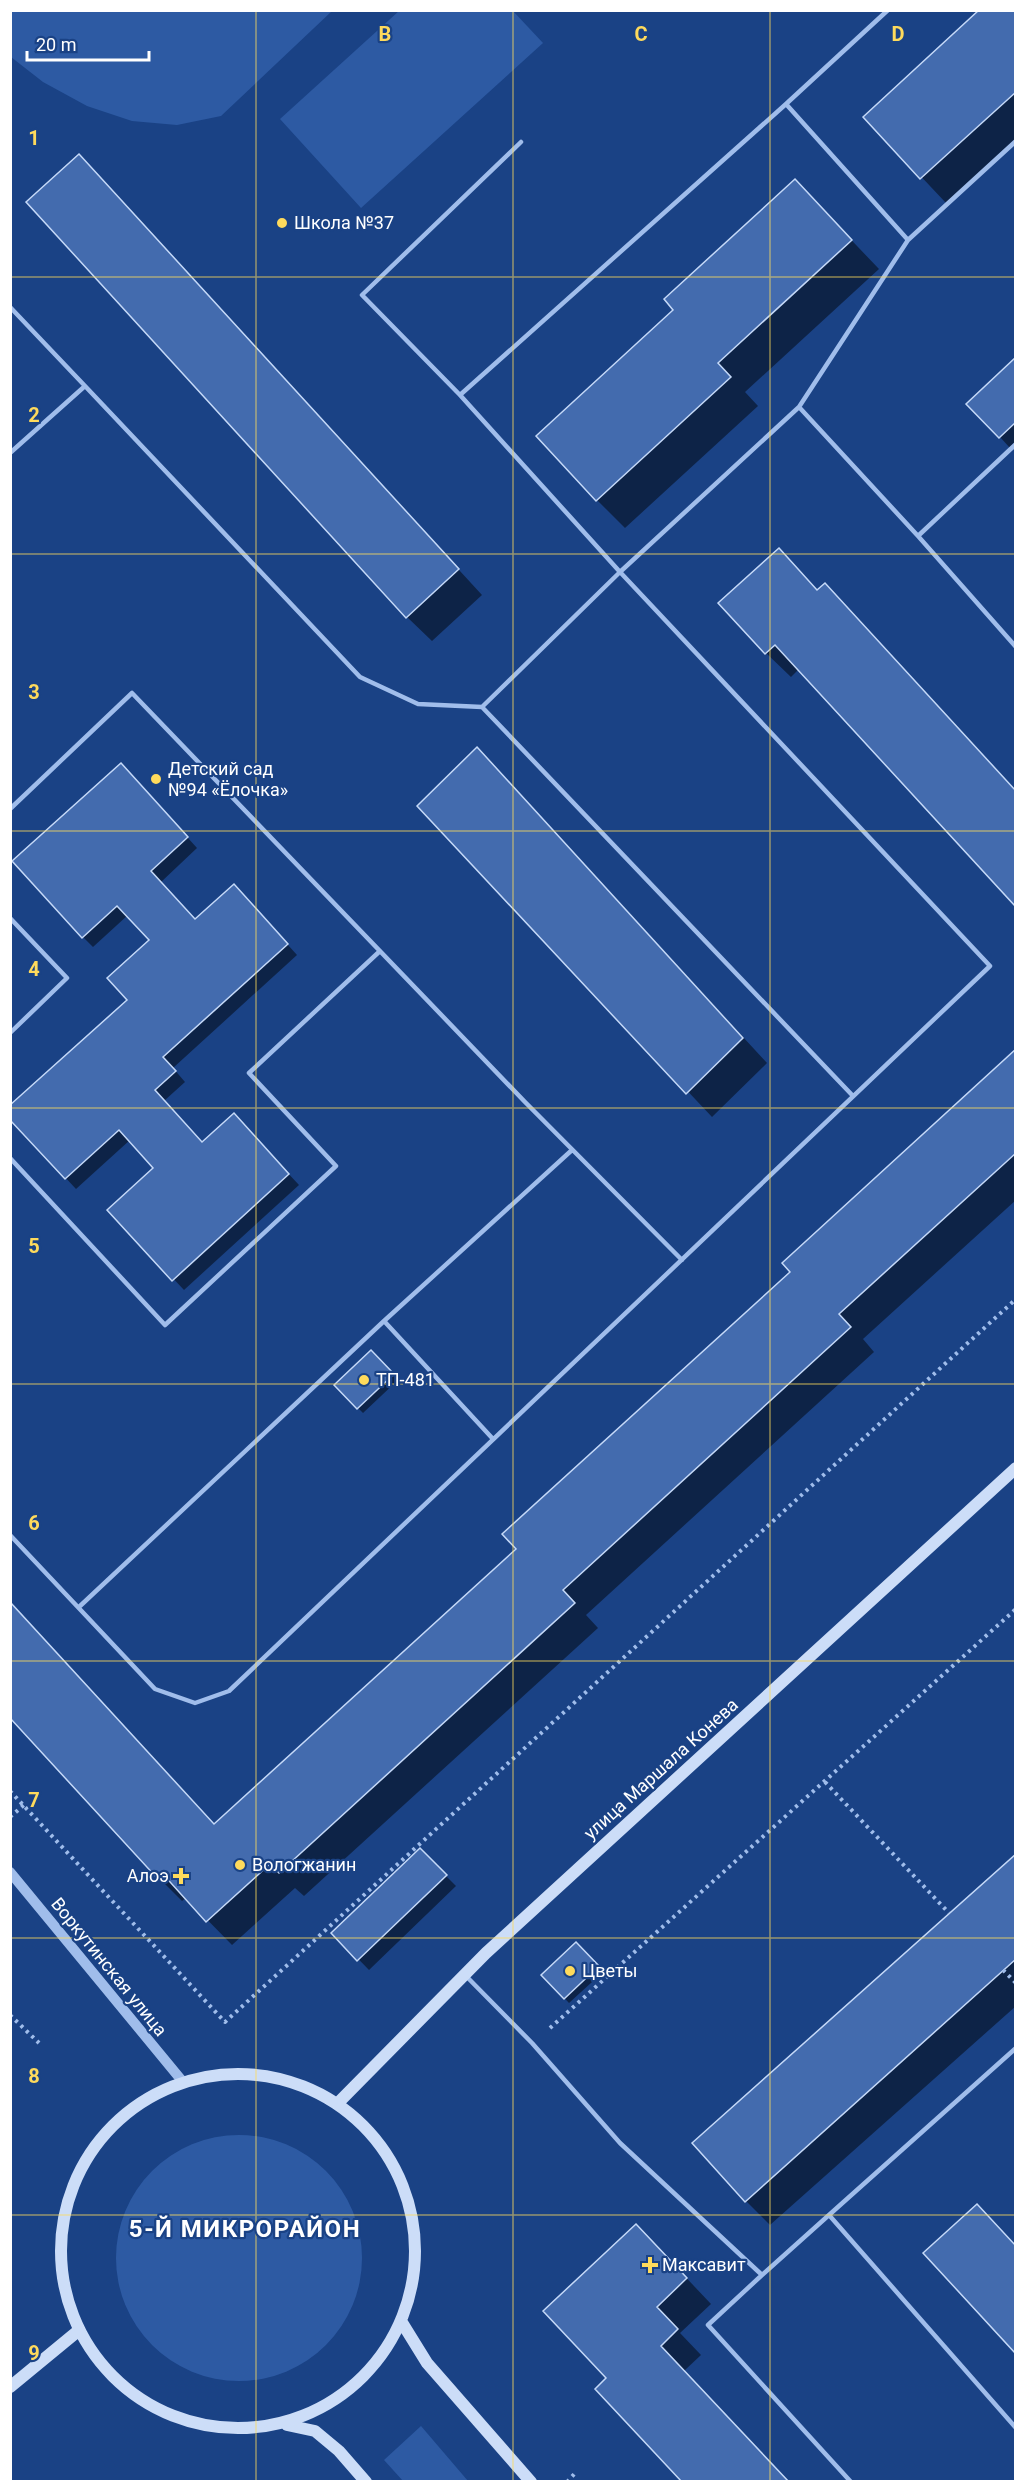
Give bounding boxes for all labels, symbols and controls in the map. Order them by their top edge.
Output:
text: B [379,22,391,46]
text: C [634,22,648,46]
text: D [892,22,905,46]
scale bar [27,24,148,62]
text: 20 m [36,34,76,55]
text: 1 [28,126,40,150]
place label: Школа №37 [294,212,394,233]
marker: Школа №37 [275,216,289,230]
text: 2 [28,403,40,427]
text: 3 [28,680,40,704]
place label: Детский сад №94 «Ёлочка» [168,758,288,800]
marker: Детский сад №94 «Ёлочка» [149,772,163,786]
text: 4 [28,957,40,981]
text: 5 [28,1234,40,1258]
place label: ТП-481 [376,1369,435,1390]
marker: ТП-481 [357,1373,371,1387]
text: 6 [28,1511,40,1535]
street label: улица Маршала Конева [579,1694,742,1843]
text: 7 [28,1788,40,1812]
place label: Вологжанин [252,1854,356,1875]
marker: Вологжанин [233,1858,247,1872]
place label: Алоэ [127,1865,169,1886]
marker: Алоэ [174,1869,188,1883]
street label: Воркутинская улица [47,1893,172,2040]
place label: Цветы [582,1960,638,1981]
marker: Цветы [563,1964,577,1978]
text: 8 [28,2064,40,2088]
district label: 5-Й МИКРОРАЙОН [129,2215,361,2243]
place label: Максавит [662,2254,746,2275]
marker: Максавит [643,2258,657,2272]
text: 9 [28,2341,40,2365]

